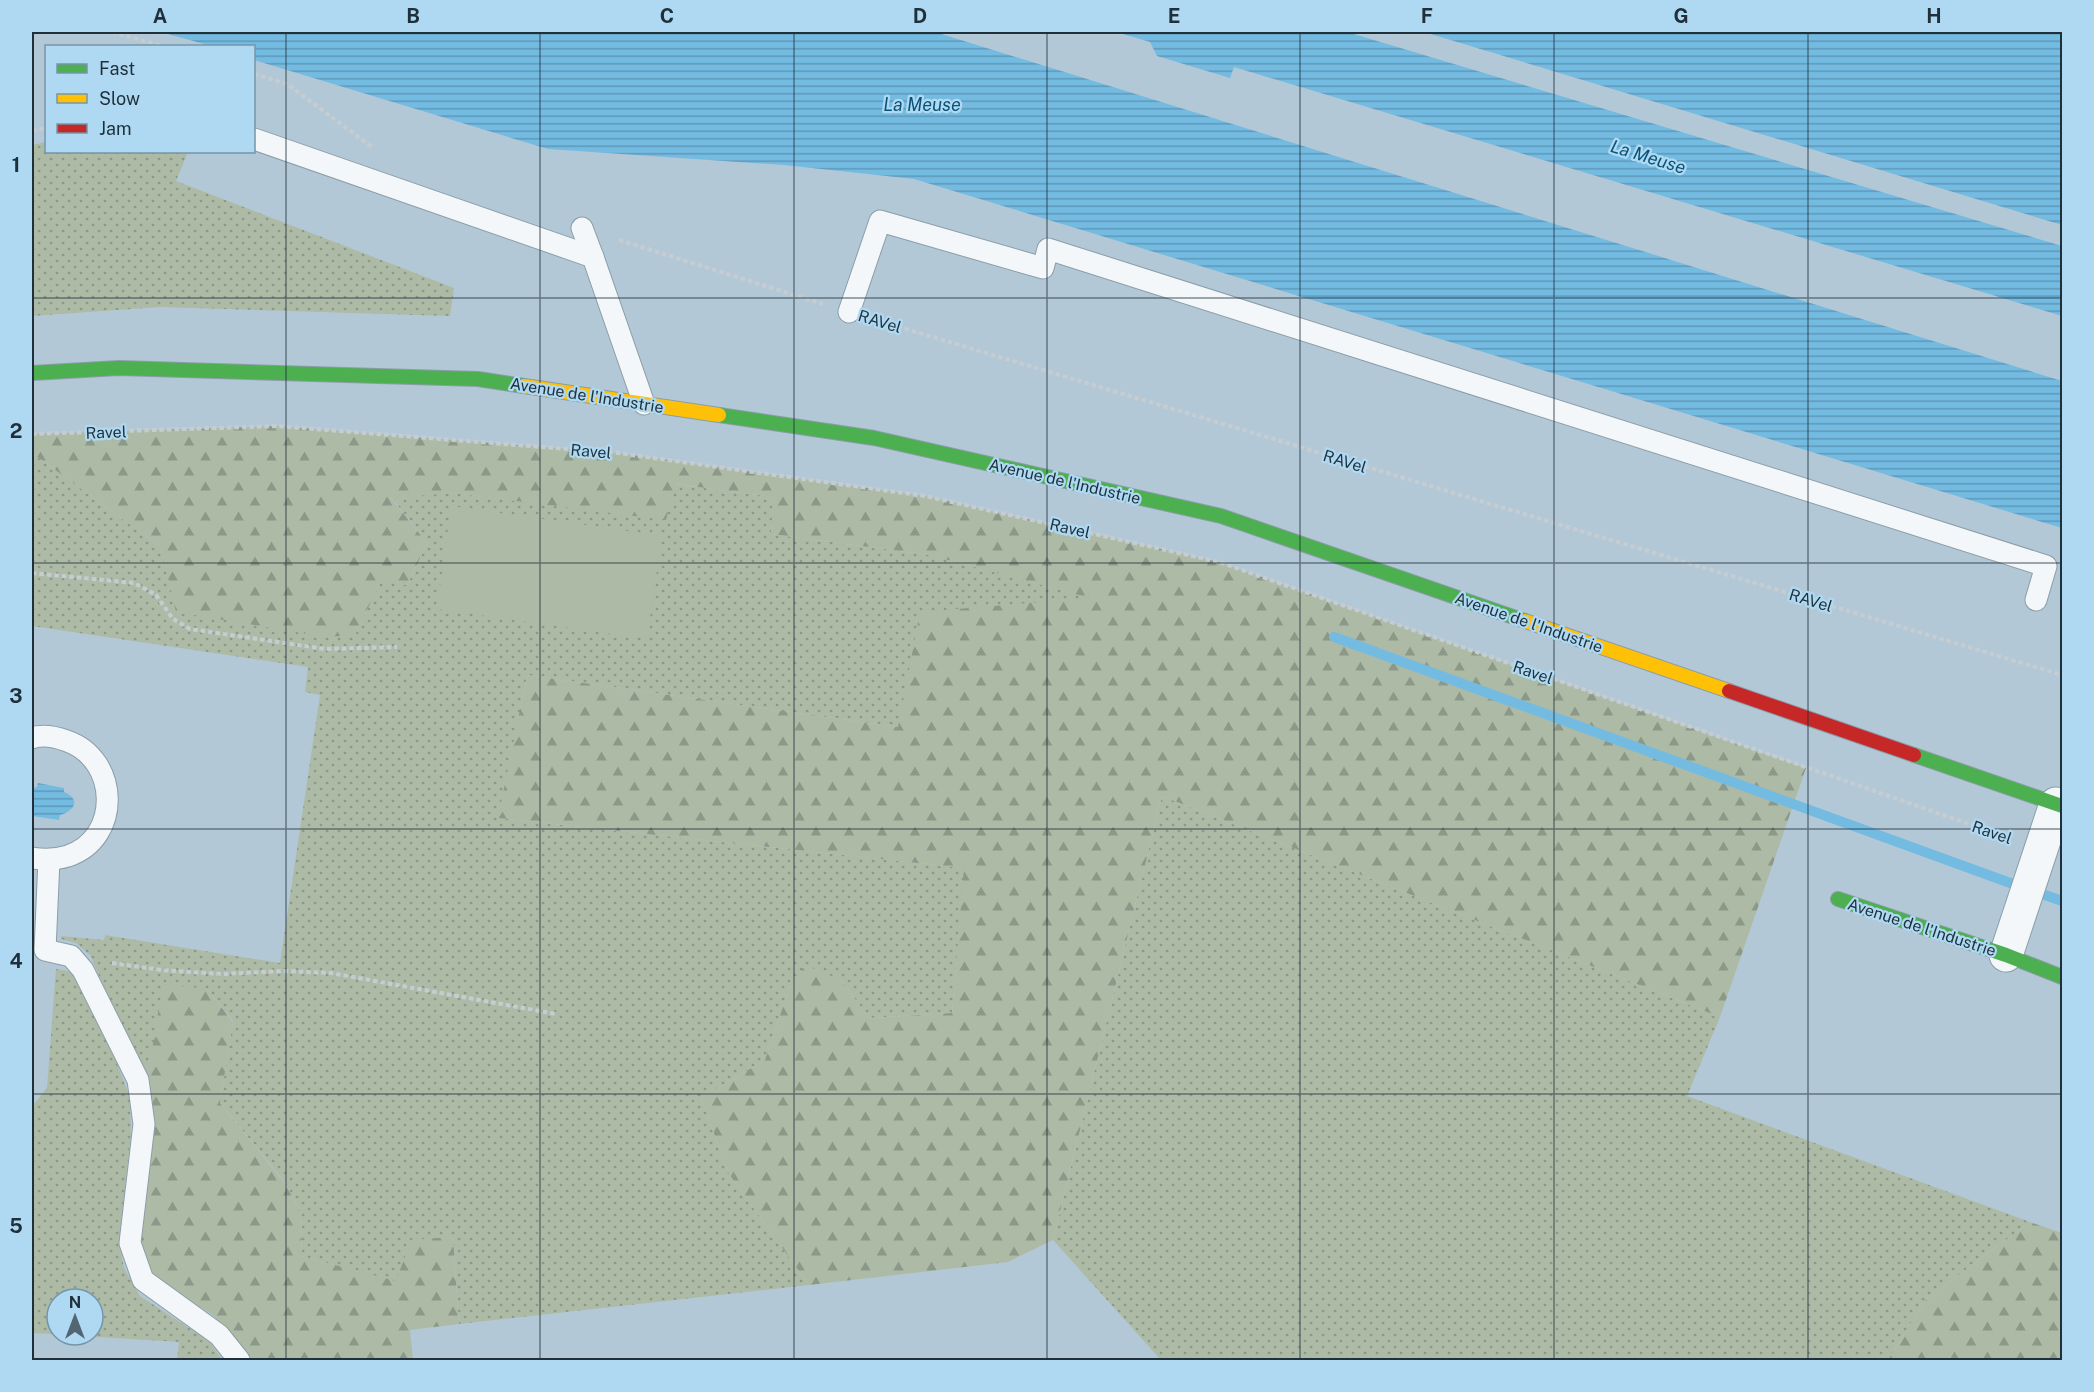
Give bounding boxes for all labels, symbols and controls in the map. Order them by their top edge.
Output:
text: A [153,4,167,28]
text: B [406,4,420,28]
text: C [660,4,674,28]
text: D [913,4,927,28]
text: E [1168,4,1180,28]
text: F [1421,4,1433,28]
text: G [1673,4,1689,28]
text: H [1926,4,1942,28]
legend [45,45,255,153]
text: Fast [99,58,135,79]
text: Slow [99,88,140,109]
water label: La Meuse [883,94,961,115]
text: Jam [99,118,132,139]
water label: La Meuse [1608,135,1688,178]
text: 1 [12,153,20,177]
street label: RAVel [856,306,904,337]
street label: Avenue de l'Industrie [509,374,665,417]
text: 2 [10,419,22,443]
street label: Ravel [85,422,127,443]
street label: Ravel [570,440,612,463]
street label: RAVel [1321,446,1369,477]
street label: Avenue de l'Industrie [987,455,1143,508]
street label: Ravel [1048,515,1092,542]
street label: RAVel [1787,585,1835,616]
street label: Avenue de l'Industrie [1452,588,1605,657]
street label: Ravel [1510,657,1555,688]
text: 3 [9,684,23,708]
street label: Ravel [1969,817,2014,848]
street label: Avenue de l'Industrie [1845,894,1999,960]
text: 4 [9,949,23,973]
text: 5 [9,1214,23,1238]
north arrow [45,1287,105,1347]
text: N [69,1293,81,1312]

